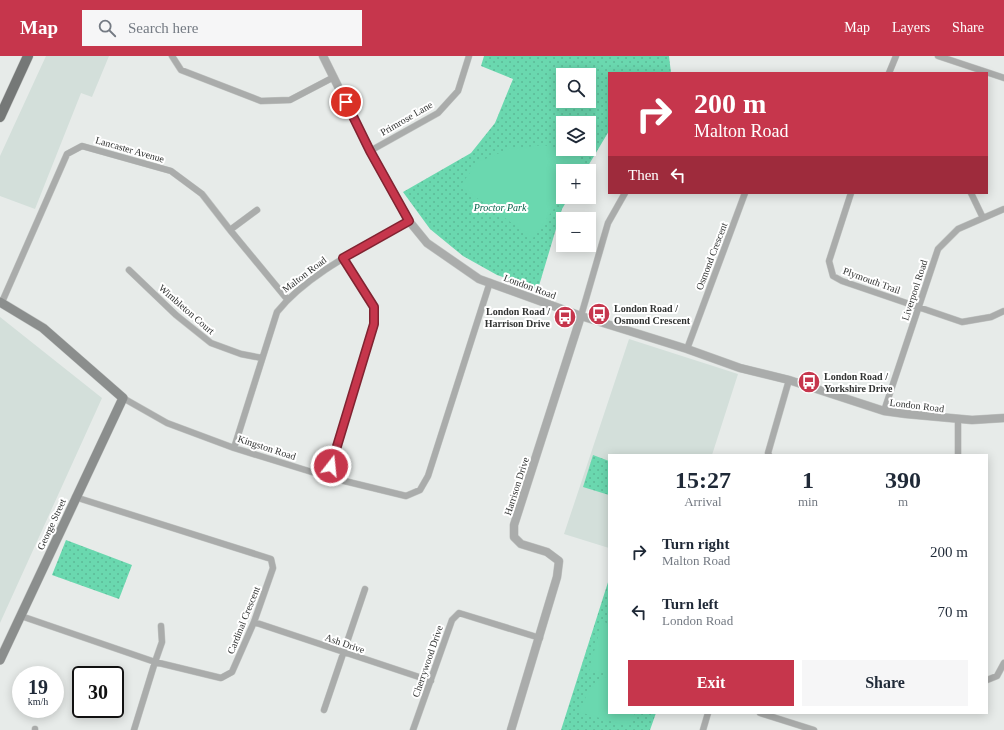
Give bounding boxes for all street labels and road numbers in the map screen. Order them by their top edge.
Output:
street label: Primrose Lane [378,99,435,138]
street label: Lancaster Avenue [94,134,166,165]
street label: Osmond Crescent [694,221,729,291]
street label: Malton Road [280,254,329,295]
street label: Liverpool Road [900,258,929,322]
street label: Plymouth Trail [842,265,902,296]
street label: London Road [502,272,557,301]
street label: Wimbleton Court [157,282,217,337]
street label: London Road [889,397,945,414]
street label: Kingston Road [236,433,297,462]
street label: Harrison Drive [502,455,531,517]
street label: George Street [35,497,68,551]
street label: Cardinal Crescent [225,585,262,656]
street label: Cherrywood Drive [410,623,445,699]
street label: Ash Drive [323,632,367,656]

